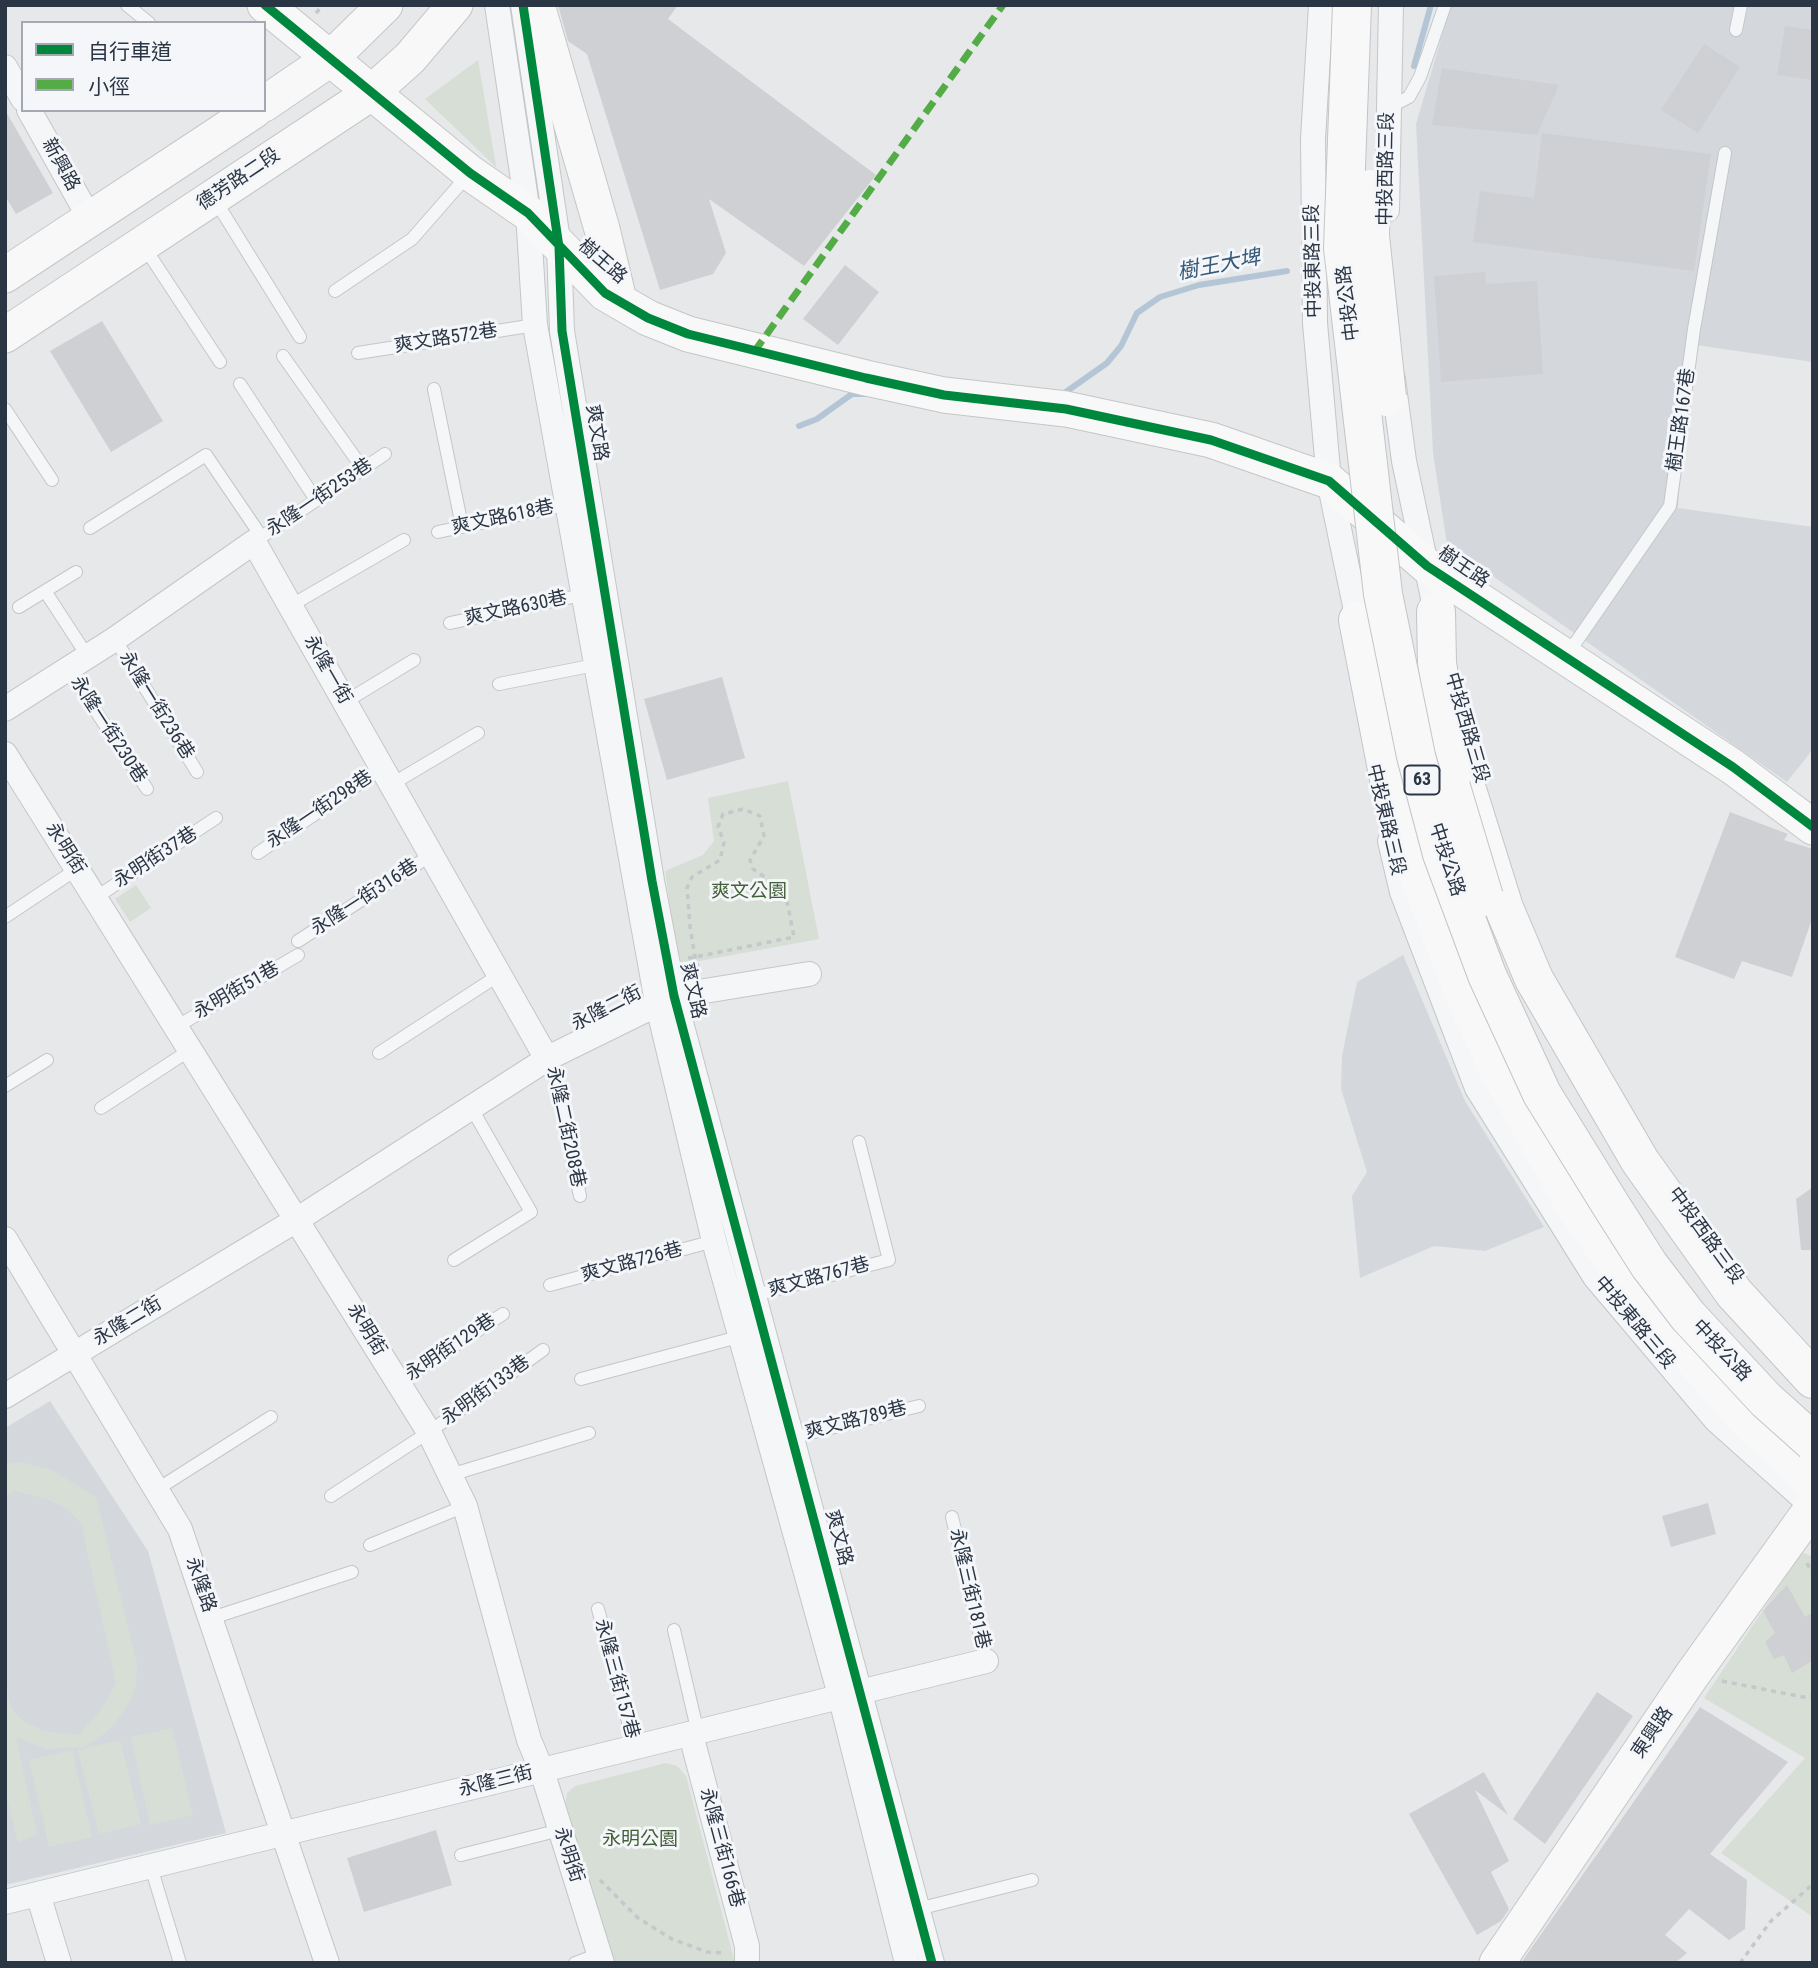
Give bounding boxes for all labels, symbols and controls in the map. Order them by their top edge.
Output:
legend [21,21,266,112]
text: 自行車道 [88,40,172,64]
text: 小徑 [88,75,130,99]
street label: 中投西路三段 [1375,112,1399,226]
street label: 新興路 [36,135,84,195]
street label: 德芳路二段 [193,144,285,216]
street label: 中投東路三段 [1302,204,1326,318]
street label: 樹王路 [573,235,631,289]
water label: 樹王大埤 [1175,246,1263,286]
street label: 中投公路 [1333,264,1365,342]
street label: 爽文路572巷 [393,320,499,358]
street label: 樹王路167巷 [1663,367,1701,473]
street label: 爽文路 [580,403,612,463]
street label: 永隆一街253巷 [263,454,377,542]
street label: 爽文路618巷 [450,496,556,540]
street label: 樹王路 [1433,543,1493,593]
street label: 爽文路630巷 [463,587,569,631]
street label: 永隆一街 [298,631,356,709]
street label: 永隆一街236巷 [114,648,198,764]
street label: 中投西路三段 [1439,670,1493,786]
street label: 永隆一街230巷 [65,672,151,788]
street label: 中投東路三段 [1361,762,1409,878]
street label: 永隆一街298巷 [263,766,377,854]
road number: 63 [1404,766,1440,794]
street label: 永明街 [40,819,90,879]
street label: 中投公路 [1423,820,1469,900]
street label: 永明街37巷 [110,823,202,893]
street label: 永隆一街316巷 [307,855,423,941]
park label: 爽文公園 [711,881,787,903]
street label: 永明街51巷 [190,957,284,1025]
street label: 爽文路 [674,961,710,1021]
street label: 永隆二街 [568,982,646,1036]
street label: 永隆二街208巷 [541,1064,589,1190]
street label: 中投西路三段 [1662,1183,1748,1289]
street label: 爽文路726巷 [579,1239,685,1287]
street label: 爽文路767巷 [766,1254,872,1302]
street label: 中投東路三段 [1589,1272,1679,1374]
street label: 永隆二街 [90,1293,166,1351]
street label: 永明街 [342,1300,390,1360]
street label: 永明街129巷 [401,1309,501,1387]
street label: 中投公路 [1687,1315,1755,1387]
street label: 永明街133巷 [437,1351,535,1431]
street label: 爽文路789巷 [803,1397,909,1445]
street label: 爽文路 [820,1508,856,1568]
street label: 永隆三街181巷 [944,1526,994,1652]
street label: 永隆路 [180,1554,220,1616]
street label: 永隆三街157巷 [589,1617,643,1741]
street label: 東興路 [1628,1703,1678,1763]
street label: 永隆三街 [456,1762,536,1802]
street label: 永隆三街166巷 [694,1786,748,1910]
street label: 永明街 [548,1824,588,1886]
park label: 永明公園 [602,1829,678,1851]

